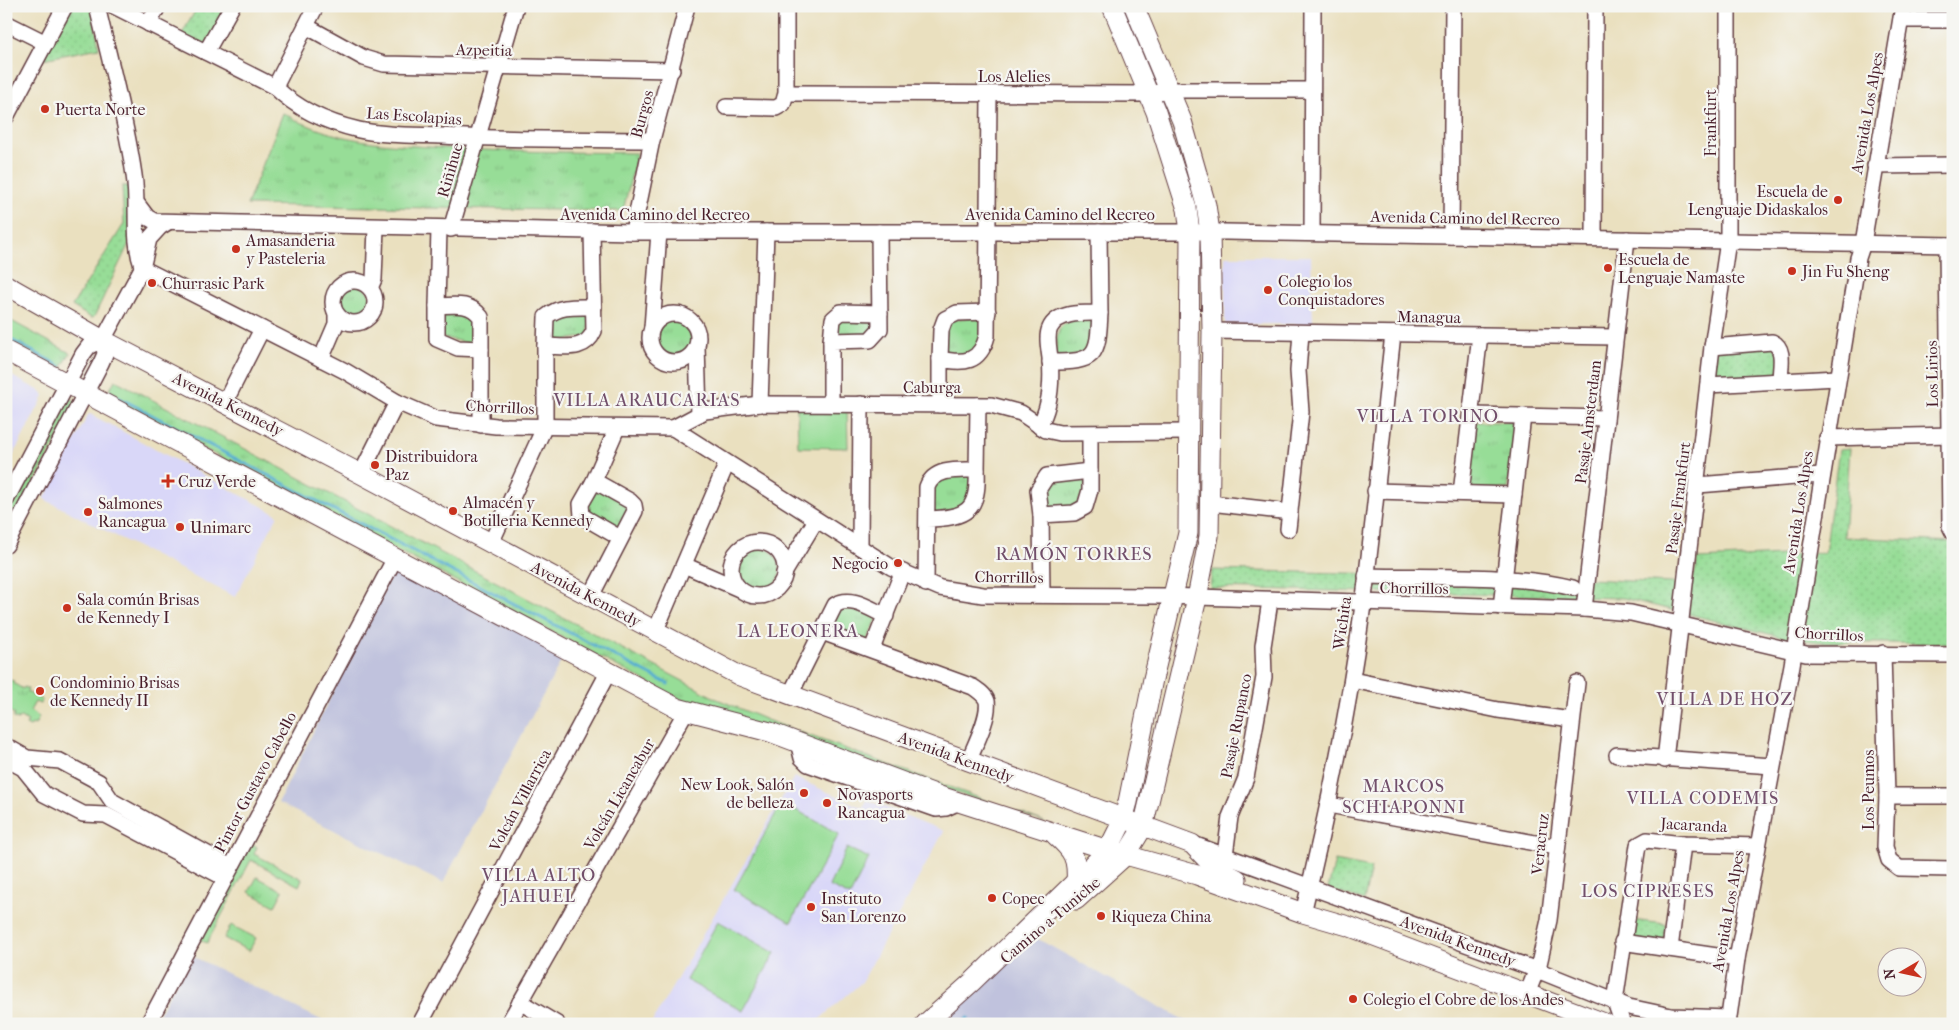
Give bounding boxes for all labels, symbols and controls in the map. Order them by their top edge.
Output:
street label: Azpeitia [455,40,513,60]
street label: Avenida Los Alpes [1847,50,1887,176]
street label: Los Alelies [978,67,1050,86]
street label: Burgos [627,88,658,140]
street label: Frankfurt [1701,89,1720,157]
place label: Puerta Norte [55,100,145,119]
marker: Puerta Norte [39,103,51,115]
street label: Las Escolapias [366,103,462,129]
street label: Riñihue [433,140,467,200]
place label: Escuela de Lenguaje Didaskalos [1688,182,1828,219]
marker: Escuela de Lenguaje Didaskalos [1832,194,1844,206]
street label: Avenida Camino del Recreo [559,205,750,224]
street label: Avenida Camino del Recreo [964,205,1155,224]
street label: Avenida Camino del Recreo [1369,207,1560,229]
place label: Amasanderia y Pasteleria [245,231,336,268]
marker: Amasanderia y Pasteleria [230,243,242,255]
place label: Escuela de Lenguaje Namaste [1618,250,1745,287]
marker: Escuela de Lenguaje Namaste [1602,262,1614,274]
place label: Jin Fu Sheng [1800,262,1890,281]
marker: Jin Fu Sheng [1786,265,1798,277]
place label: Colegio los Conquistadores [1278,272,1384,309]
place label: Churrasic Park [162,274,265,293]
marker: Churrasic Park [146,277,158,289]
marker: Colegio los Conquistadores [1262,284,1274,296]
street label: Managua [1397,307,1462,327]
street label: Los Lirios [1922,340,1942,408]
street label: Pasaje Amsterdam [1571,358,1605,485]
street label: Avenida Kennedy [169,367,287,440]
street label: Caburga [903,378,962,397]
district label: VILLA ARAUCARIAS [553,390,740,411]
street label: Chorrillos [465,396,535,418]
district label: VILLA TORINO [1356,406,1499,427]
street label: Pasaje Frankfurt [1662,440,1694,555]
place label: Distribuidora Paz [385,447,478,484]
street label: Avenida Los Alpes [1779,449,1817,575]
marker: Distribuidora Paz [369,459,381,471]
place label: Cruz Verde [178,472,256,491]
marker: Cruz Verde [162,475,174,487]
place label: Almacén y Botilleria Kennedy [462,493,594,530]
place label: Salmones Rancagua [98,494,167,531]
marker: Almacén y Botilleria Kennedy [447,505,459,517]
marker: Salmones Rancagua [82,506,94,518]
place label: Unimarc [190,518,251,537]
marker: Unimarc [174,521,186,533]
district label: RAMÓN TORRES [995,542,1153,565]
place label: Negocio [832,554,888,573]
street label: Avenida Kennedy [527,557,645,631]
marker: Negocio [892,557,904,569]
street label: Chorrillos [974,567,1044,587]
street label: Chorrillos [1379,578,1449,598]
place label: Sala común Brisas de Kennedy I [77,590,199,627]
street label: Wichita [1329,594,1355,652]
marker: Sala común Brisas de Kennedy I [61,602,73,614]
district label: LA LEONERA [737,621,859,642]
street label: Chorrillos [1794,623,1864,645]
street label: Pasaje Rupanco [1217,672,1255,780]
place label: Condominio Brisas de Kennedy II [50,673,179,710]
marker: Condominio Brisas de Kennedy II [34,685,46,697]
district label: VILLA DE HOZ [1655,689,1794,710]
street label: Pintor Gustavo Cabello [210,708,300,856]
street label: Avenida Kennedy [895,727,1017,787]
street label: Volcán Licancabur [579,735,659,854]
street label: Volcán Villarrica [485,745,555,855]
street label: Los Peumos [1859,750,1878,830]
place label: New Look, Salón de belleza [681,775,795,812]
district label: MARCOS SCHIAPONNI [1342,776,1466,818]
place label: Novasports Rancagua [837,785,913,822]
marker: New Look, Salón de belleza [798,787,810,799]
district label: VILLA CODEMIS [1626,788,1779,809]
marker: Novasports Rancagua [821,797,833,809]
street label: Veracruz [1527,812,1553,877]
street label: Jacaranda [1658,814,1729,836]
street label: Avenida Los Alpes [1708,848,1748,974]
district label: VILLA ALTO JAHUEL [481,865,596,907]
street label: Camino a Tuniche [996,873,1104,967]
district label: LOS CIPRESES [1581,881,1715,902]
place label: Instituto San Lorenzo [821,889,906,926]
place label: Copec [1002,889,1045,908]
marker: Copec [986,892,998,904]
marker: Instituto San Lorenzo [805,901,817,913]
place label: Riqueza China [1111,907,1212,926]
marker: Riqueza China [1095,910,1107,922]
street label: Avenida Kennedy [1397,911,1519,971]
north arrow [1876,948,1926,998]
text: N [1880,967,1899,981]
place label: Colegio el Cobre de los Andes [1363,990,1564,1009]
marker: Colegio el Cobre de los Andes [1347,993,1359,1005]

